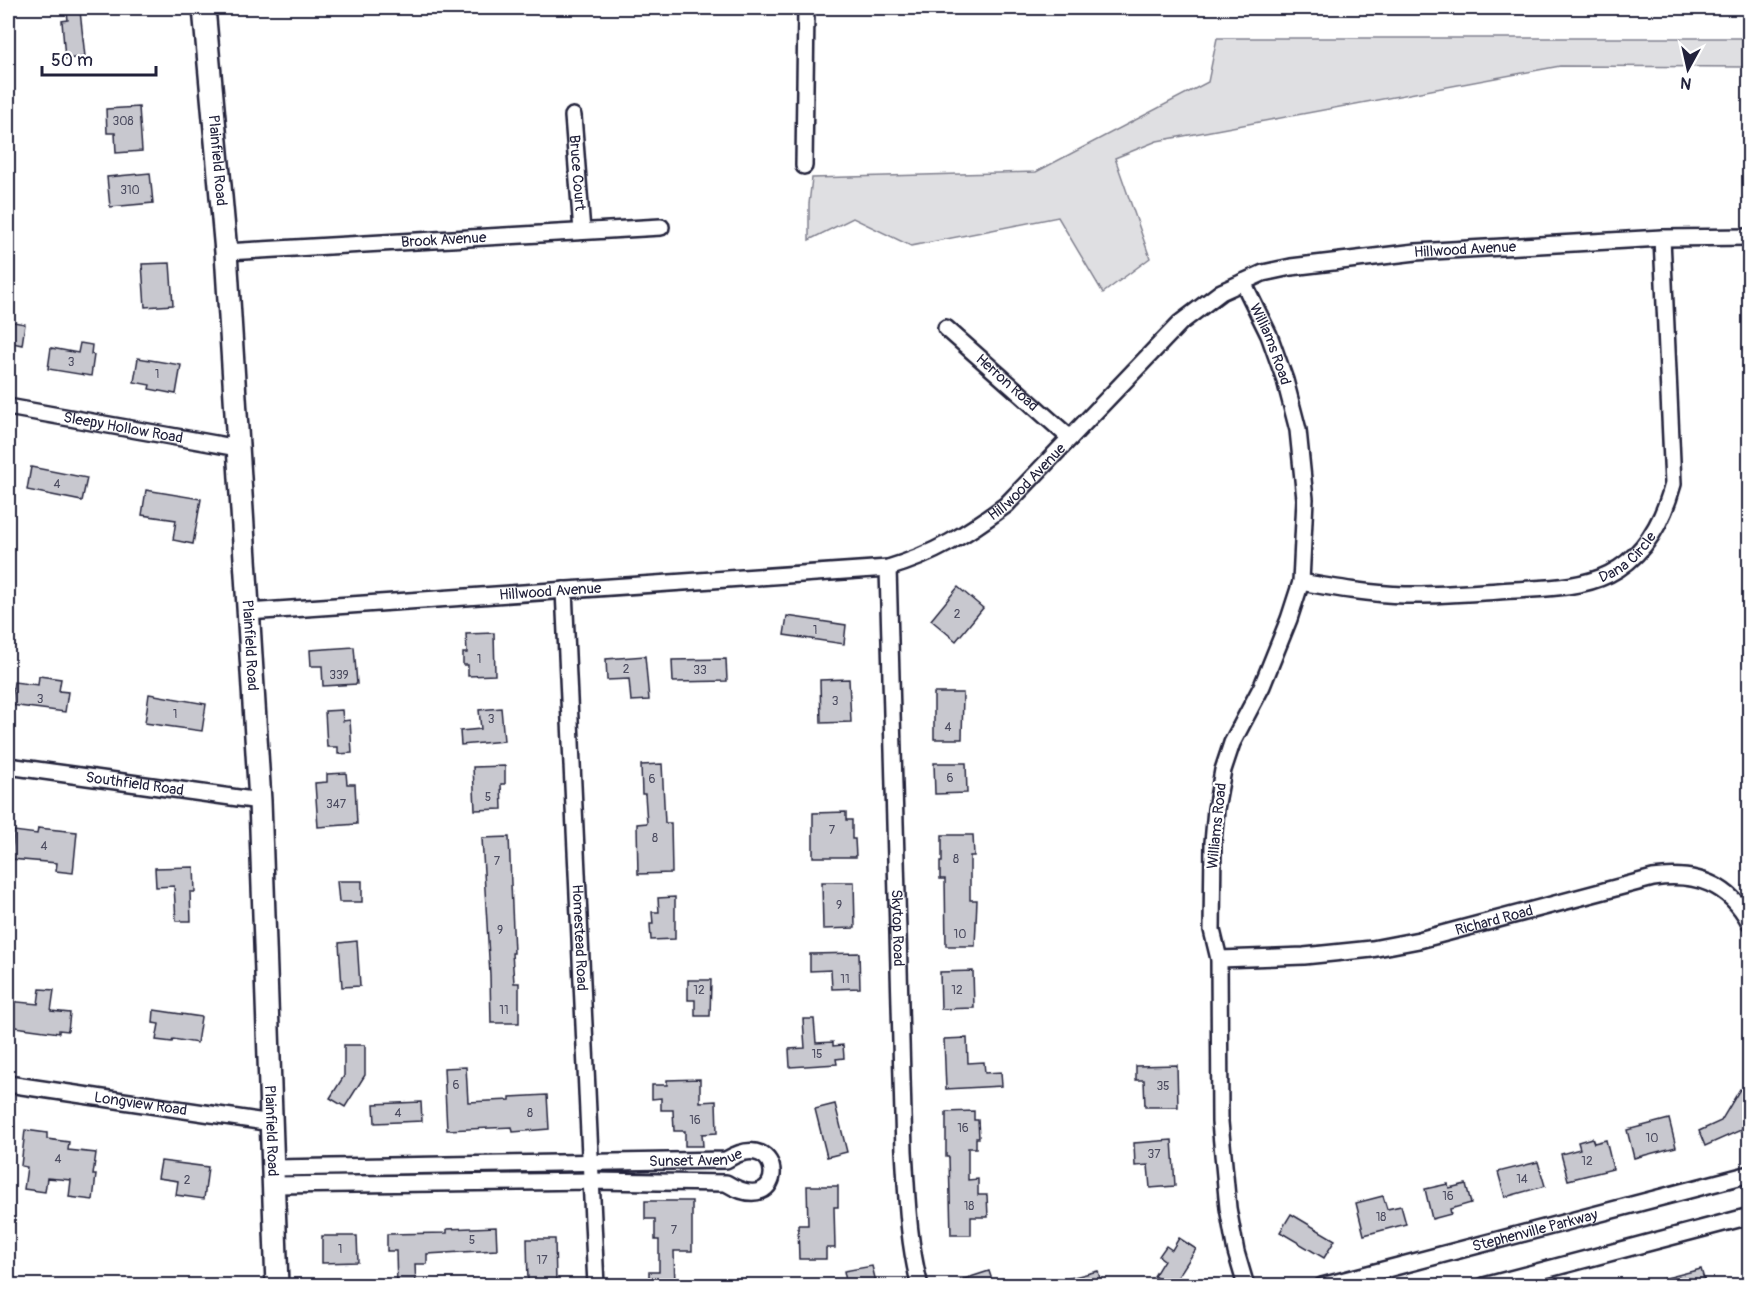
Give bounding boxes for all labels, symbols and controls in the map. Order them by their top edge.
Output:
scale bar [42,39,156,77]
north arrow [1658,39,1718,99]
text: 50 m [51,49,93,72]
text: N [1679,72,1693,94]
house number: 308 [113,114,133,129]
street label: Plainfield Road [204,114,231,207]
street label: Bruce Court [565,134,590,212]
house number: 310 [120,183,140,198]
street label: Brook Avenue [400,228,487,251]
street label: Hillwood Avenue [1413,237,1517,262]
street label: Williams Road [1245,300,1295,387]
street label: Herron Road [972,350,1043,415]
house number: 3 [68,355,75,370]
house number: 1 [155,367,159,382]
street label: Sleepy Hollow Road [62,408,184,448]
street label: Hillwood Avenue [984,439,1070,525]
house number: 4 [54,477,61,492]
street label: Dana Circle [1596,528,1661,587]
street label: Hillwood Avenue [499,578,603,604]
street label: Plainfield Road [238,599,263,691]
house number: 2 [954,607,961,622]
house number: 1 [813,623,817,638]
house number: 1 [477,652,481,667]
house number: 2 [623,662,630,677]
house number: 33 [693,663,707,678]
house number: 339 [329,668,349,683]
house number: 3 [37,692,44,707]
house number: 3 [832,694,839,709]
house number: 1 [173,707,177,722]
house number: 3 [488,712,495,727]
house number: 4 [945,720,952,735]
street label: Southfield Road [84,767,185,800]
house number: 6 [947,771,954,786]
house number: 6 [649,772,656,787]
street label: Williams Road [1203,782,1231,870]
house number: 5 [485,790,491,805]
house number: 347 [326,797,347,812]
house number: 7 [829,823,836,838]
house number: 8 [652,831,658,846]
house number: 4 [41,839,48,854]
house number: 8 [953,852,959,867]
house number: 7 [494,854,501,869]
street label: Homestead Road [568,884,592,991]
street label: Skytop Road [887,889,908,967]
house number: 9 [836,898,842,913]
street label: Richard Road [1453,901,1535,939]
house number: 9 [497,923,503,938]
house number: 10 [954,927,966,942]
house number: 11 [840,972,850,987]
house number: 12 [693,983,705,998]
house number: 12 [951,983,963,998]
house number: 11 [499,1003,509,1018]
house number: 15 [811,1047,823,1062]
house number: 6 [453,1078,460,1093]
house number: 35 [1156,1079,1170,1094]
street label: Plainfield Road [260,1085,283,1177]
street label: Longview Road [93,1087,188,1120]
house number: 4 [395,1106,402,1121]
house number: 8 [527,1106,533,1121]
house number: 16 [689,1113,701,1128]
house number: 16 [957,1121,969,1136]
house number: 10 [1646,1131,1658,1146]
street label: Sunset Avenue [649,1144,745,1171]
house number: 37 [1147,1147,1161,1162]
house number: 4 [55,1152,62,1167]
house number: 12 [1581,1154,1593,1169]
house number: 14 [1516,1172,1528,1187]
house number: 2 [184,1173,191,1188]
house number: 16 [1442,1189,1454,1204]
house number: 18 [964,1199,974,1214]
street label: Stephenville Parkway [1470,1205,1600,1256]
house number: 18 [1376,1210,1386,1225]
house number: 7 [671,1223,678,1238]
house number: 5 [469,1233,475,1248]
house number: 1 [338,1242,342,1257]
house number: 17 [536,1253,548,1268]

